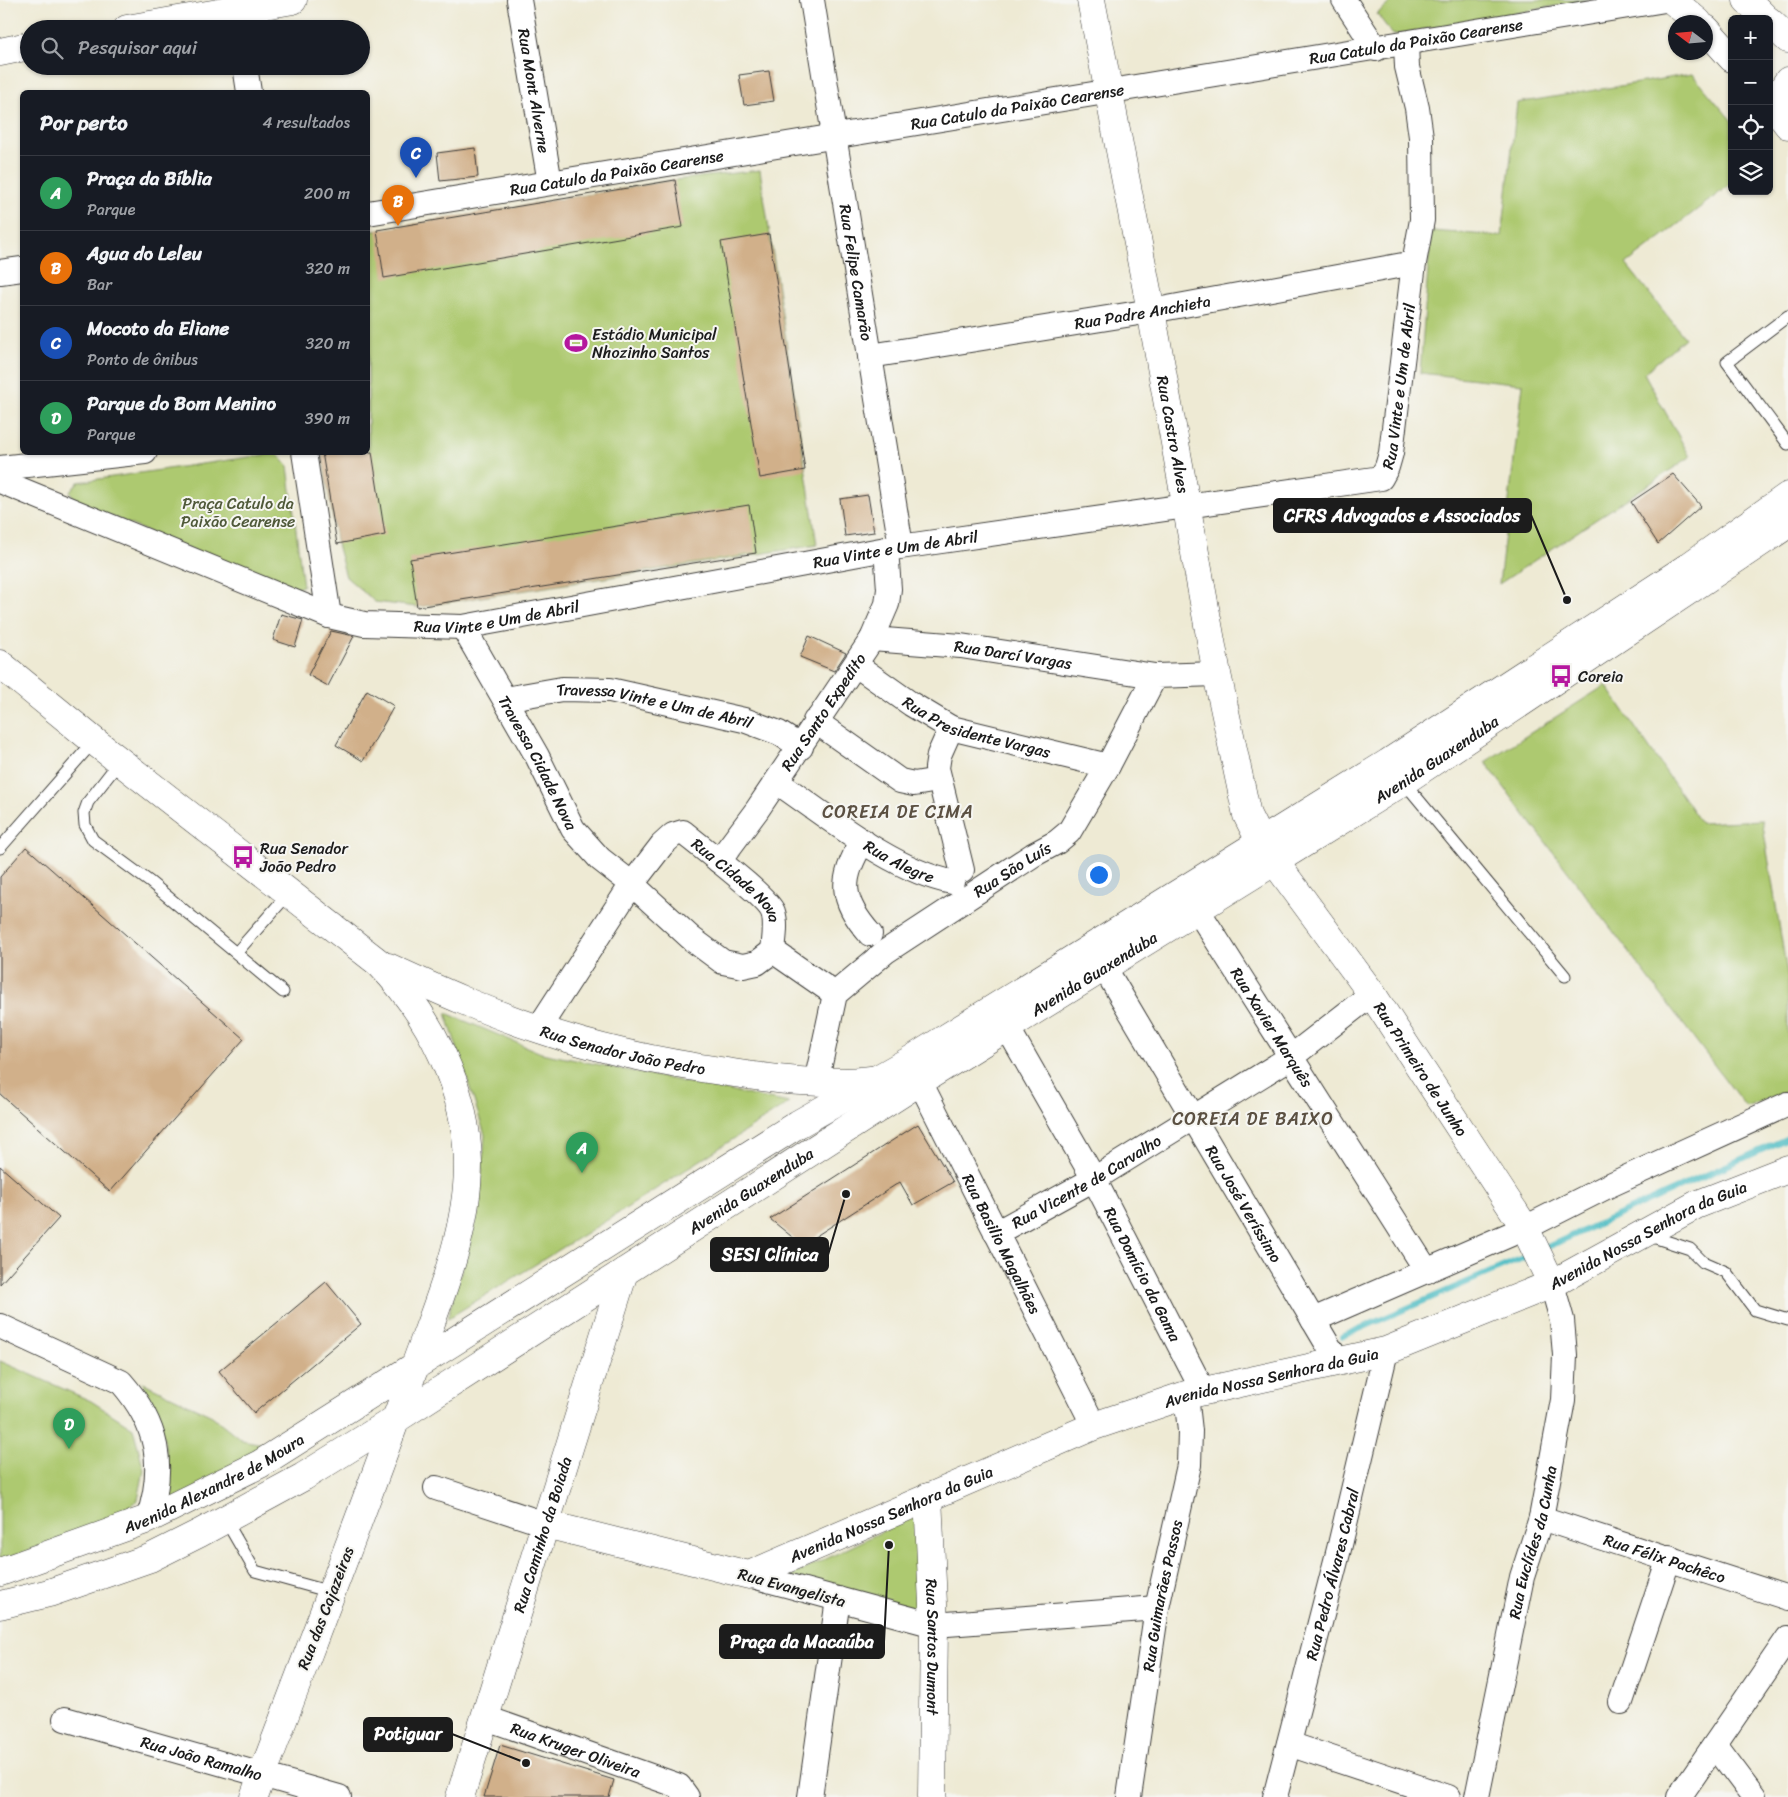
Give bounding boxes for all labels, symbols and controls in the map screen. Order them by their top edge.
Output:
street label: Rua Catulo da Paixão Cearense [1307,10,1525,73]
north arrow [1668,15,1713,60]
map controls [1728,15,1773,195]
button: + [1728,15,1773,60]
search box [20,20,370,75]
street label: Rua Mont Alverne [509,26,559,155]
text: Pesquisar aqui [78,31,197,64]
icon: search [38,34,66,62]
button: − [1728,60,1773,105]
street label: Rua Catulo da Paixão Cearense [908,75,1126,139]
text: Por perto [40,104,128,142]
button: locate [1728,105,1773,150]
text: 4 resultados [262,108,350,137]
pin: C [400,137,432,178]
street label: Rua Catulo da Paixão Cearense [508,141,726,204]
button: layers [1728,150,1773,195]
text: Praça da Bíblia [87,162,212,195]
text: A [51,179,61,208]
text: 200 m [304,179,350,208]
pin: B [382,185,414,226]
text: Parque [87,195,135,224]
street label: Rua Felipe Camarão [831,202,881,343]
text: Agua do Leleu [87,237,202,270]
text: B [51,254,61,283]
text: 320 m [305,254,350,283]
text: Bar [87,270,112,299]
street label: Rua Padre Anchieta [1072,286,1213,338]
street label: Rua Vinte e Um de Abril [1373,301,1424,473]
text: Mocoto da Eliane [87,312,229,345]
place label: Estádio Municipal Nhozinho Santos [592,320,717,367]
text: C [51,329,61,358]
text: 320 m [305,329,350,358]
sports icon: Estádio Municipal Nhozinho Santos [563,330,589,356]
text: Ponto de ônibus [87,345,198,374]
street label: Rua Castro Alves [1148,373,1198,496]
text: Parque do Bom Menino [87,387,276,420]
text: D [51,404,61,433]
text: 390 m [305,404,350,433]
text: Parque [87,420,135,449]
park label: Praça Catulo da Paixão Cearense [181,489,295,536]
callout: CFRS Advogados e Associados [1274,499,1531,532]
text: CFRS Advogados e Associados [1283,500,1521,532]
street label: Rua Vinte e Um de Abril [811,522,980,577]
street label: Rua Vinte e Um de Abril [414,592,582,642]
street label: Rua Darcí Vargas [953,632,1075,678]
street label: Rua Santo Expedito [773,647,874,777]
place label: Coreia [1578,662,1623,691]
bus stop icon: Coreia [1548,663,1574,689]
street label: Travessa Vinte e Um de Abril [554,674,757,737]
street label: Rua Presidente Vargas [896,688,1054,767]
street label: Travessa Cidade Nova [490,689,586,836]
street label: Avenida Guaxenduba [1367,707,1506,812]
district label: COREIA DE CIMA [822,796,974,828]
street label: Rua Cidade Nova [685,830,789,924]
street label: Rua Alegre [858,832,938,892]
street label: Rua São Luís [967,833,1057,906]
place label: Rua Senador João Pedro [259,834,349,881]
bus stop icon: Rua Senador João Pedro [230,844,256,870]
your location [1086,862,1112,888]
street label: Avenida Guaxenduba [1024,923,1164,1025]
street label: Rua Xavier Marquês [1222,961,1321,1094]
street label: Rua Primeiro de Junho [1366,996,1476,1143]
street label: Rua Senador João Pedro [536,1016,707,1084]
district label: COREIA DE BAIXO [1172,1103,1334,1135]
street label: Rua Vicente de Carvalho [1006,1127,1167,1237]
pin: A [566,1132,598,1173]
street label: Avenida Guaxenduba [681,1139,820,1243]
street label: Rua José Veríssimo [1197,1139,1290,1269]
street label: Rua Basilio Magalhães [954,1168,1049,1320]
street label: Avenida Nossa Senhora da Guia [1543,1172,1751,1298]
street label: Rua Domício da Gama [1096,1202,1190,1348]
callout: SESI Clínica [711,1238,828,1271]
text: SESI Clínica [721,1239,819,1271]
street label: Avenida Nossa Senhora da Guia [1159,1339,1381,1417]
pin: D [53,1408,85,1449]
street label: Avenida Alexandre de Moura [118,1425,310,1542]
street label: Rua Caminho da Boiada [504,1453,581,1617]
street label: Avenida Nossa Senhora da Guia [784,1457,998,1571]
street label: Rua Euclídes da Cunha [1500,1463,1566,1621]
street label: Rua Pedro Álvares Cabral [1297,1485,1368,1664]
street label: Rua Guimarães Passos [1134,1517,1191,1674]
street label: Rua Félix Pachêco [1600,1525,1729,1592]
street label: Rua das Cajazeiras [289,1542,362,1674]
street label: Rua Evangelista [735,1559,849,1616]
street label: Rua Santos Dumont [917,1578,948,1716]
callout: Praça da Macaúba [720,1625,884,1658]
text: Praça da Macaúba [730,1626,875,1658]
street label: Rua Kruger Oliveira [506,1714,645,1787]
callout: Potiguar [364,1718,452,1751]
text: Potiguar [374,1718,444,1750]
street label: Rua João Ramalho [137,1727,266,1789]

